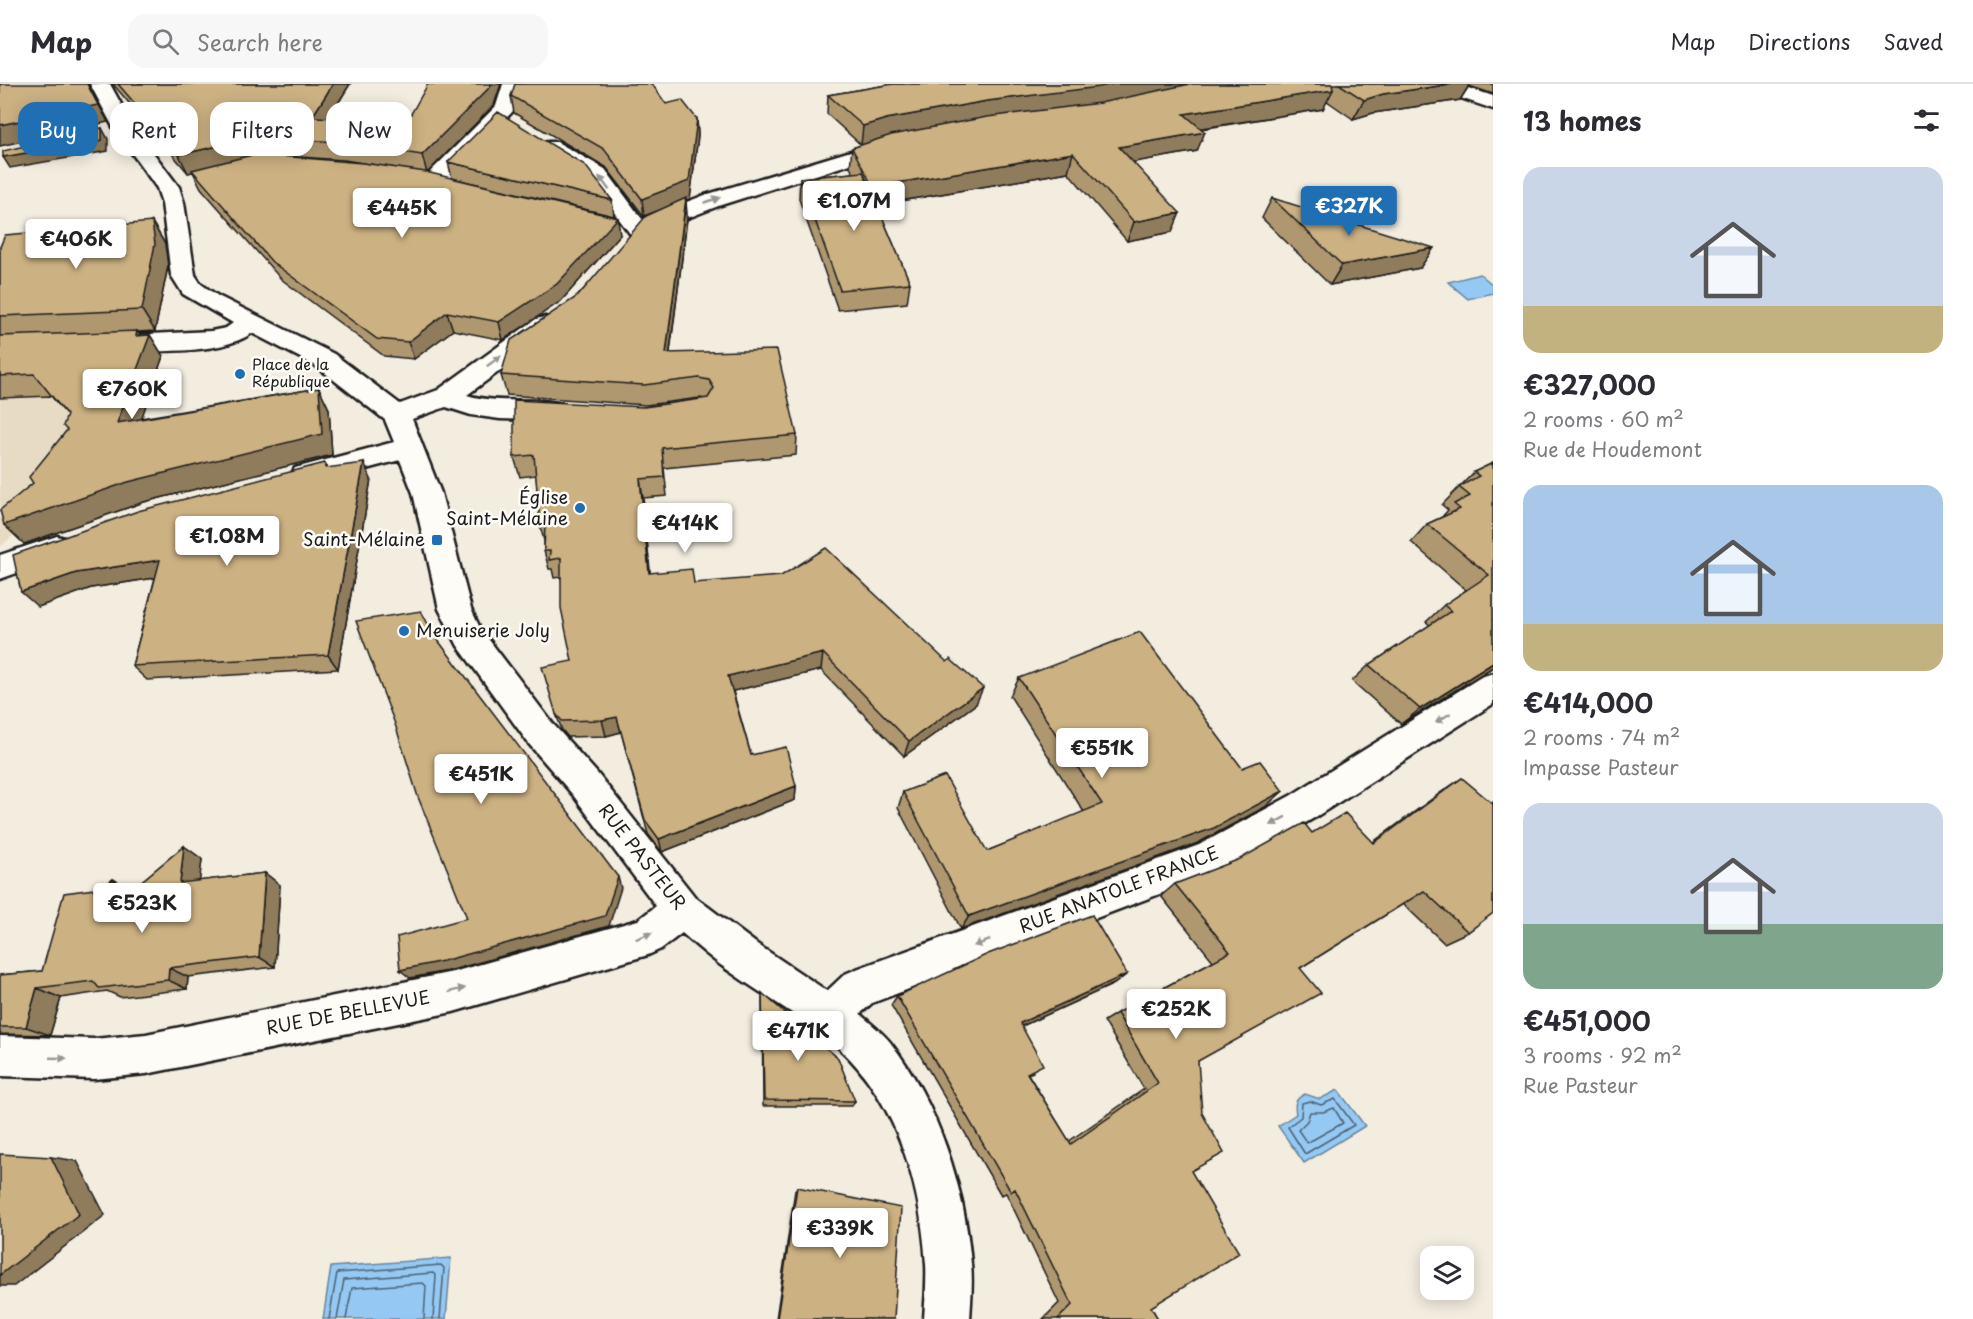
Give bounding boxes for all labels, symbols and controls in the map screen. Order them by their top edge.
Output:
search box [128,14,548,68]
text: Map [30,20,92,63]
icon: search [149,25,182,58]
text: Search here [197,25,323,58]
text: Map [1670,25,1715,57]
text: Directions [1748,25,1850,57]
text: Saved [1883,25,1943,57]
text: 13 homes [1523,101,1641,140]
chip: Buy [18,102,98,156]
chip: Rent [110,102,198,156]
chip: Filters [210,102,314,156]
chip: New [326,102,412,156]
icon: filters [1910,104,1943,137]
one-way arrow [597,175,610,191]
pin: €1.07M [805,181,903,232]
text: €1.07M [817,185,891,215]
pin: €327K [1307,186,1391,237]
pin: €445K [360,188,444,239]
text: €327K [1315,190,1383,220]
text: €445K [367,192,437,222]
one-way arrow [703,195,721,204]
icon: home [1679,206,1787,314]
pin: €406K [34,219,118,270]
text: €406K [39,223,113,253]
place label: Place de la République [252,352,330,392]
one-way arrow [487,356,502,368]
text: €327,000 [1523,365,1656,404]
marker: Place de la République [233,367,247,381]
pin: €760K [90,369,174,420]
text: €760K [97,373,167,403]
text: 2 rooms · 60 m² [1523,404,1684,434]
text: Rue de Houdemont [1523,434,1702,464]
place label: Église Saint-Mélaine [446,483,568,531]
marker: Église Saint-Mélaine [573,501,587,515]
pin: €414K [643,503,727,554]
text: €414K [651,507,719,537]
pin: €1.08M [178,516,276,567]
text: €1.08M [189,520,265,550]
icon: home [1679,524,1787,632]
place label: Saint-Mélaine [303,525,425,552]
marker: Saint-Mélaine [430,533,444,547]
place label: Menuiserie Joly [416,616,550,643]
marker: Menuiserie Joly [397,624,411,638]
text: €414,000 [1523,683,1653,722]
one-way arrow [1436,712,1452,724]
text: 2 rooms · 74 m² [1523,722,1680,752]
pin: €551K [1060,728,1144,779]
text: €551K [1070,732,1134,762]
text: Impasse Pasteur [1523,752,1679,782]
pin: €451K [439,754,523,805]
text: €451K [448,758,514,788]
street label: RUE PASTEUR [593,797,693,915]
one-way arrow [1269,815,1286,825]
street label: RUE ANATOLE FRANCE [1015,838,1222,939]
icon: home [1679,842,1787,950]
pin: €523K [100,883,184,934]
text: €523K [107,887,177,917]
one-way arrow [635,931,653,941]
one-way arrow [972,938,990,948]
street label: RUE DE BELLEVUE [264,982,432,1041]
one-way arrow [448,985,466,995]
pin: €252K [1134,989,1218,1040]
text: €252K [1141,993,1211,1023]
text: €451,000 [1523,1001,1651,1040]
pin: €471K [756,1011,840,1062]
text: €471K [766,1015,830,1045]
text: 3 rooms · 92 m² [1523,1040,1682,1070]
one-way arrow [49,1053,68,1062]
text: Rue Pasteur [1523,1070,1638,1100]
pin: €339K [798,1208,882,1259]
text: €339K [806,1212,874,1242]
map controls [1420,1246,1474,1300]
button: layers [1420,1246,1474,1300]

